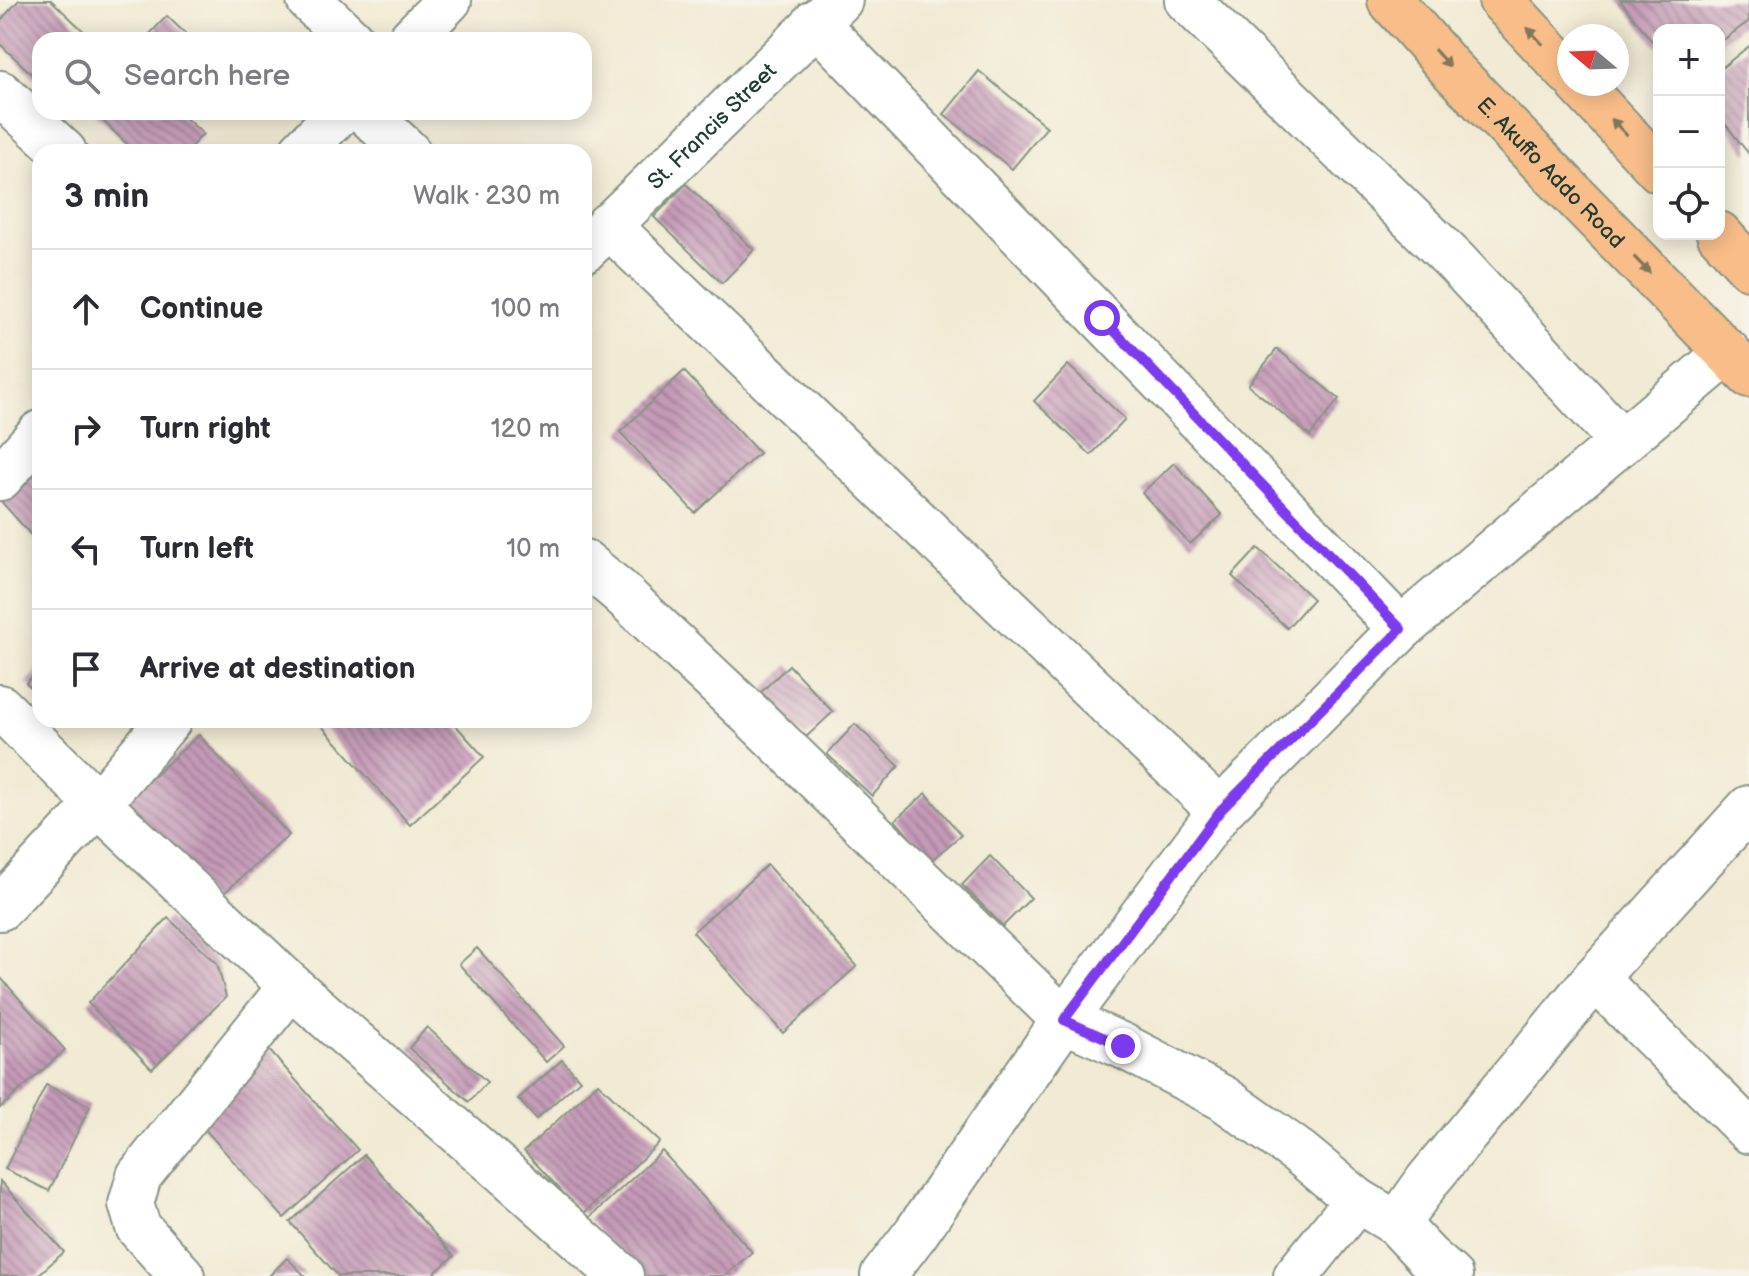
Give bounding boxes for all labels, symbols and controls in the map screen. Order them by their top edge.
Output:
north arrow [1557,24,1629,96]
map controls [1653,24,1725,240]
button: + [1653,24,1725,96]
one-way arrow [1526,27,1544,46]
search box [32,32,592,120]
one-way arrow [1432,48,1450,67]
icon: search [60,54,104,98]
text: Search here [124,58,290,94]
street label: St. Francis Street [642,58,783,196]
street label: E. Akuffo Addo Road [1471,92,1630,254]
button: − [1653,96,1725,168]
one-way arrow [1611,118,1629,137]
button: locate [1653,168,1725,240]
text: 3 min [64,176,149,217]
text: Walk · 230 m [413,181,560,212]
one-way arrow [1633,255,1651,274]
icon: ahead [64,287,108,331]
text: Continue [140,291,263,327]
text: 100 m [491,294,560,325]
route start [1084,300,1120,336]
icon: right [64,407,108,451]
text: Turn right [140,411,271,447]
text: 120 m [491,414,560,445]
icon: left [64,527,108,571]
text: Turn left [140,531,254,567]
text: 10 m [506,534,560,565]
icon: arrive [64,647,108,691]
text: Arrive at destination [140,651,416,687]
route end [1105,1028,1141,1064]

